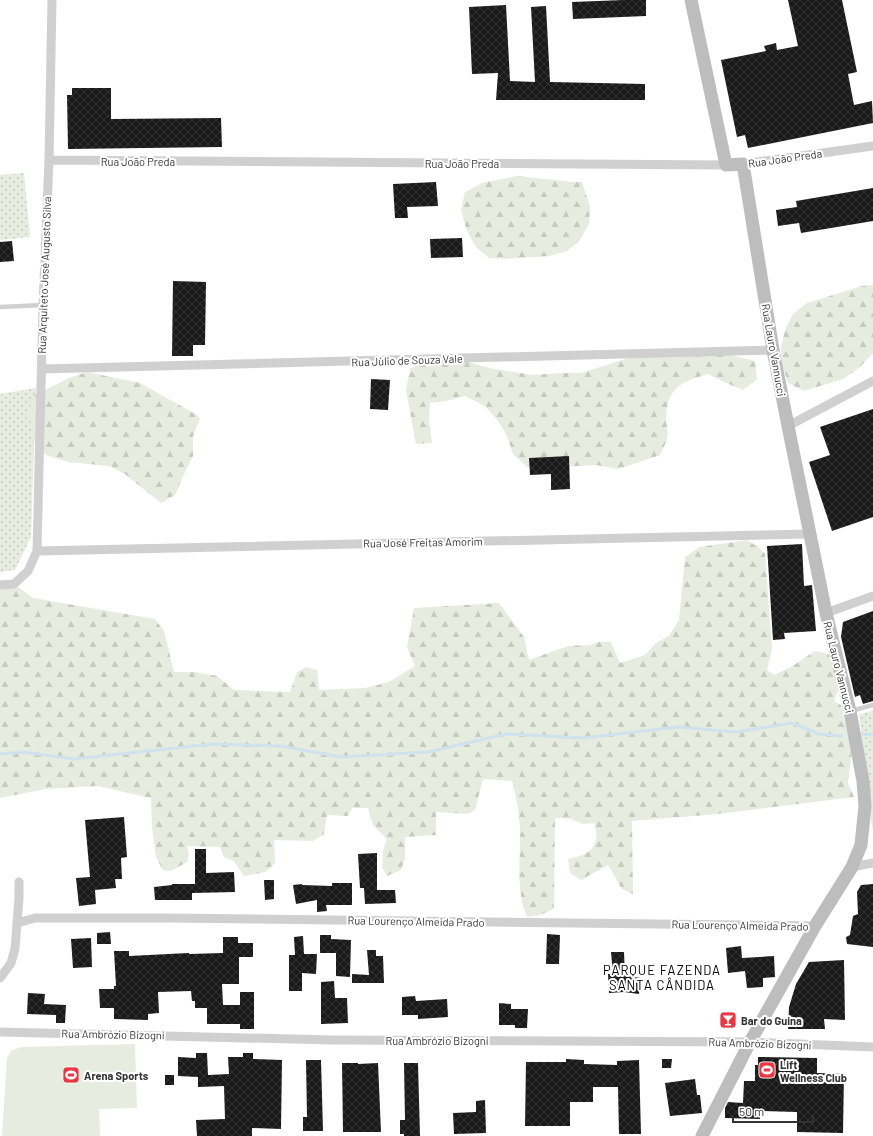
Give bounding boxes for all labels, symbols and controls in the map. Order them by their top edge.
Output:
street label: Rua João Preda [747,146,823,170]
street label: Rua João Preda [101,155,175,168]
street label: Rua João Preda [425,157,499,170]
street label: Rua Arquiteto José Augusto Silva [35,196,53,354]
street label: Rua Lauro Vannucci [759,303,789,398]
street label: Rua Jùlio de Souza Vale [351,352,463,368]
street label: Rua José Freitas Amorim [363,534,483,550]
street label: Rua Lauro Vannucci [821,620,857,714]
street label: Rua Lourenço Almeida Prado [347,913,485,929]
street label: Rua Lourenço Almeida Prado [671,917,809,933]
district label: PARQUE FAZENDA SANTA CÂNDIDA [603,962,721,993]
bar icon: Bar do Guina [718,1010,738,1030]
place label: Bar do Guina [741,1014,802,1027]
street label: Rua Ambrózio Bizogni [61,1027,165,1041]
street label: Rua Ambrózio Bizogni [385,1034,489,1047]
street label: Rua Ambrózio Bizogni [708,1035,812,1051]
place label: Lift Wellness Club [780,1058,847,1084]
sports icon: Lift Wellness Club [757,1060,777,1080]
sports icon: Arena Sports [61,1065,81,1085]
place label: Arena Sports [84,1069,149,1082]
scale bar [733,1098,813,1124]
text: 50 m [739,1104,764,1118]

